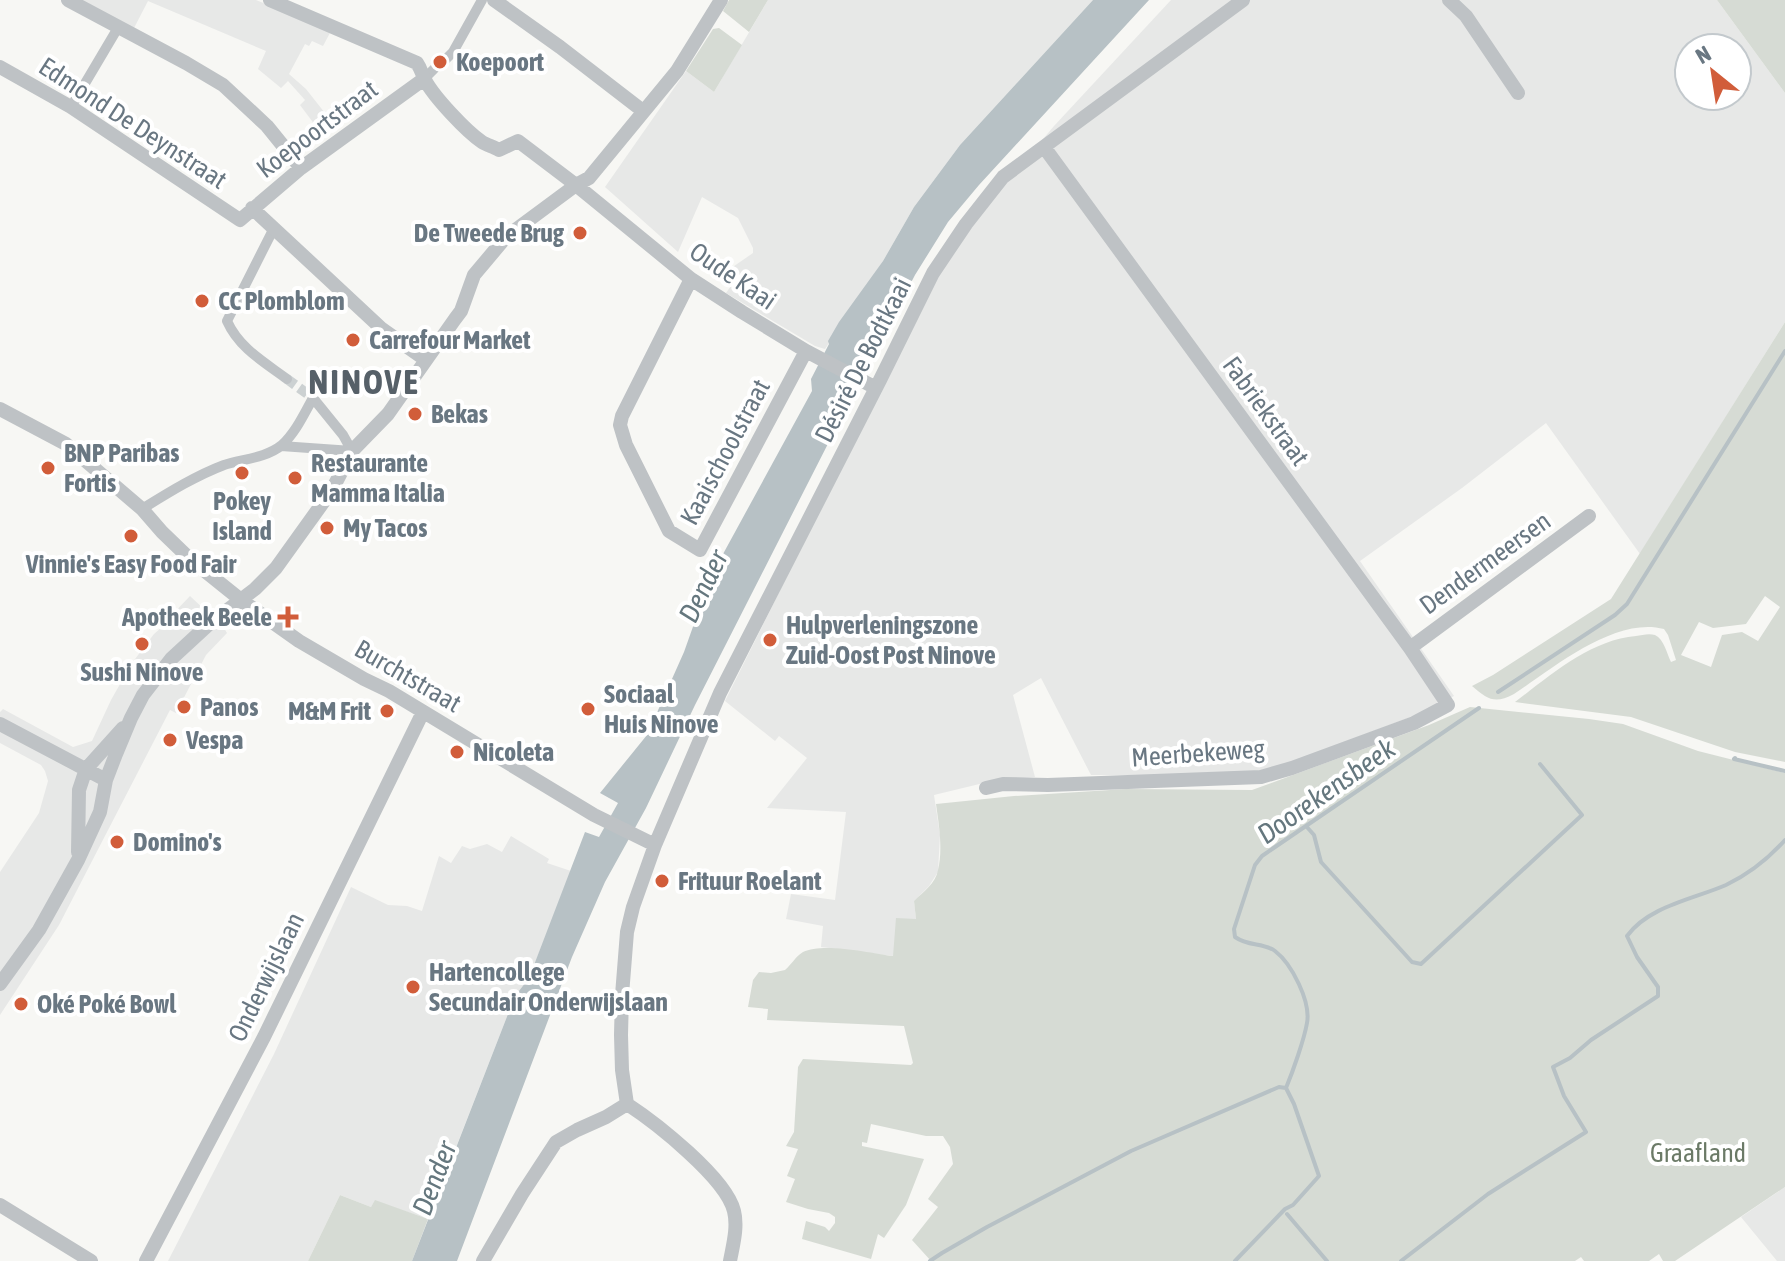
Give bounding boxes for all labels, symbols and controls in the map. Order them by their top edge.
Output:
north arrow [1673,32,1753,112]
text: N [1691,40,1715,69]
place label: Koepoort [456,47,544,77]
street label: Edmond De Deynstraat [34,51,232,195]
marker: Koepoort [431,53,449,71]
street label: Koepoortstraat [251,74,383,184]
place label: De Tweede Brug [414,218,565,248]
marker: De Tweede Brug [571,224,589,242]
street label: Oude Kaai [684,236,782,316]
street label: Désiré De Bodtkaai [809,273,917,447]
place label: CC Plomblom [218,286,345,316]
marker: CC Plomblom [193,292,211,310]
place label: Carrefour Market [369,325,531,355]
marker: Carrefour Market [344,331,362,349]
street label: Fabriekstraat [1217,351,1315,471]
district label: NINOVE [308,362,420,401]
street label: Kaaischoolstraat [674,374,776,530]
place label: Bekas [431,399,488,429]
marker: Bekas [406,405,424,423]
place label: BNP Paribas Fortis [64,438,180,498]
place label: Restaurante Mamma Italia [311,448,445,508]
marker: BNP Paribas Fortis [39,459,57,477]
marker: Pokey Island [233,464,251,482]
marker: Restaurante Mamma Italia [286,469,304,487]
place label: Pokey Island [212,486,272,546]
street label: Dendermeersen [1414,506,1556,620]
place label: My Tacos [343,513,427,543]
marker: My Tacos [318,519,336,537]
marker: Vinnie's Easy Food Fair [122,527,140,545]
water label: Dender [672,543,735,627]
place label: Vinnie's Easy Food Fair [25,549,238,579]
place label: Apotheek Beele [121,602,272,632]
marker: Apotheek Beele [279,608,297,626]
place label: Hulpverleningszone Zuid-Oost Post Ninove [786,610,996,670]
marker: Hulpverleningszone Zuid-Oost Post Ninove [761,631,779,649]
street label: Burchtstraat [350,634,466,718]
marker: Sushi Ninove [133,635,151,653]
place label: Sushi Ninove [81,657,204,687]
place label: Sociaal Huis Ninove [604,679,719,739]
place label: Panos [200,692,258,722]
place label: M&M Frit [288,696,371,726]
marker: Panos [175,698,193,716]
marker: Sociaal Huis Ninove [579,700,597,718]
marker: M&M Frit [378,702,396,720]
place label: Vespa [185,725,243,755]
marker: Vespa [161,731,179,749]
water label: Doorekensbeek [1251,731,1401,850]
street label: Meerbekeweg [1130,733,1266,773]
place label: Nicoleta [473,737,554,767]
marker: Nicoleta [448,743,466,761]
place label: Domino's [133,827,222,857]
marker: Domino's [108,833,126,851]
place label: Frituur Roelant [678,866,822,896]
marker: Frituur Roelant [653,872,671,890]
street label: Onderwijslaan [222,908,310,1046]
place label: Hartencollege Secundair Onderwijslaan [429,957,668,1017]
marker: Hartencollege Secundair Onderwijslaan [404,978,422,996]
place label: Oké Poké Bowl [37,989,177,1019]
marker: Oké Poké Bowl [12,995,30,1013]
water label: Dender [405,1135,463,1219]
park label: Graafland [1650,1138,1746,1168]

